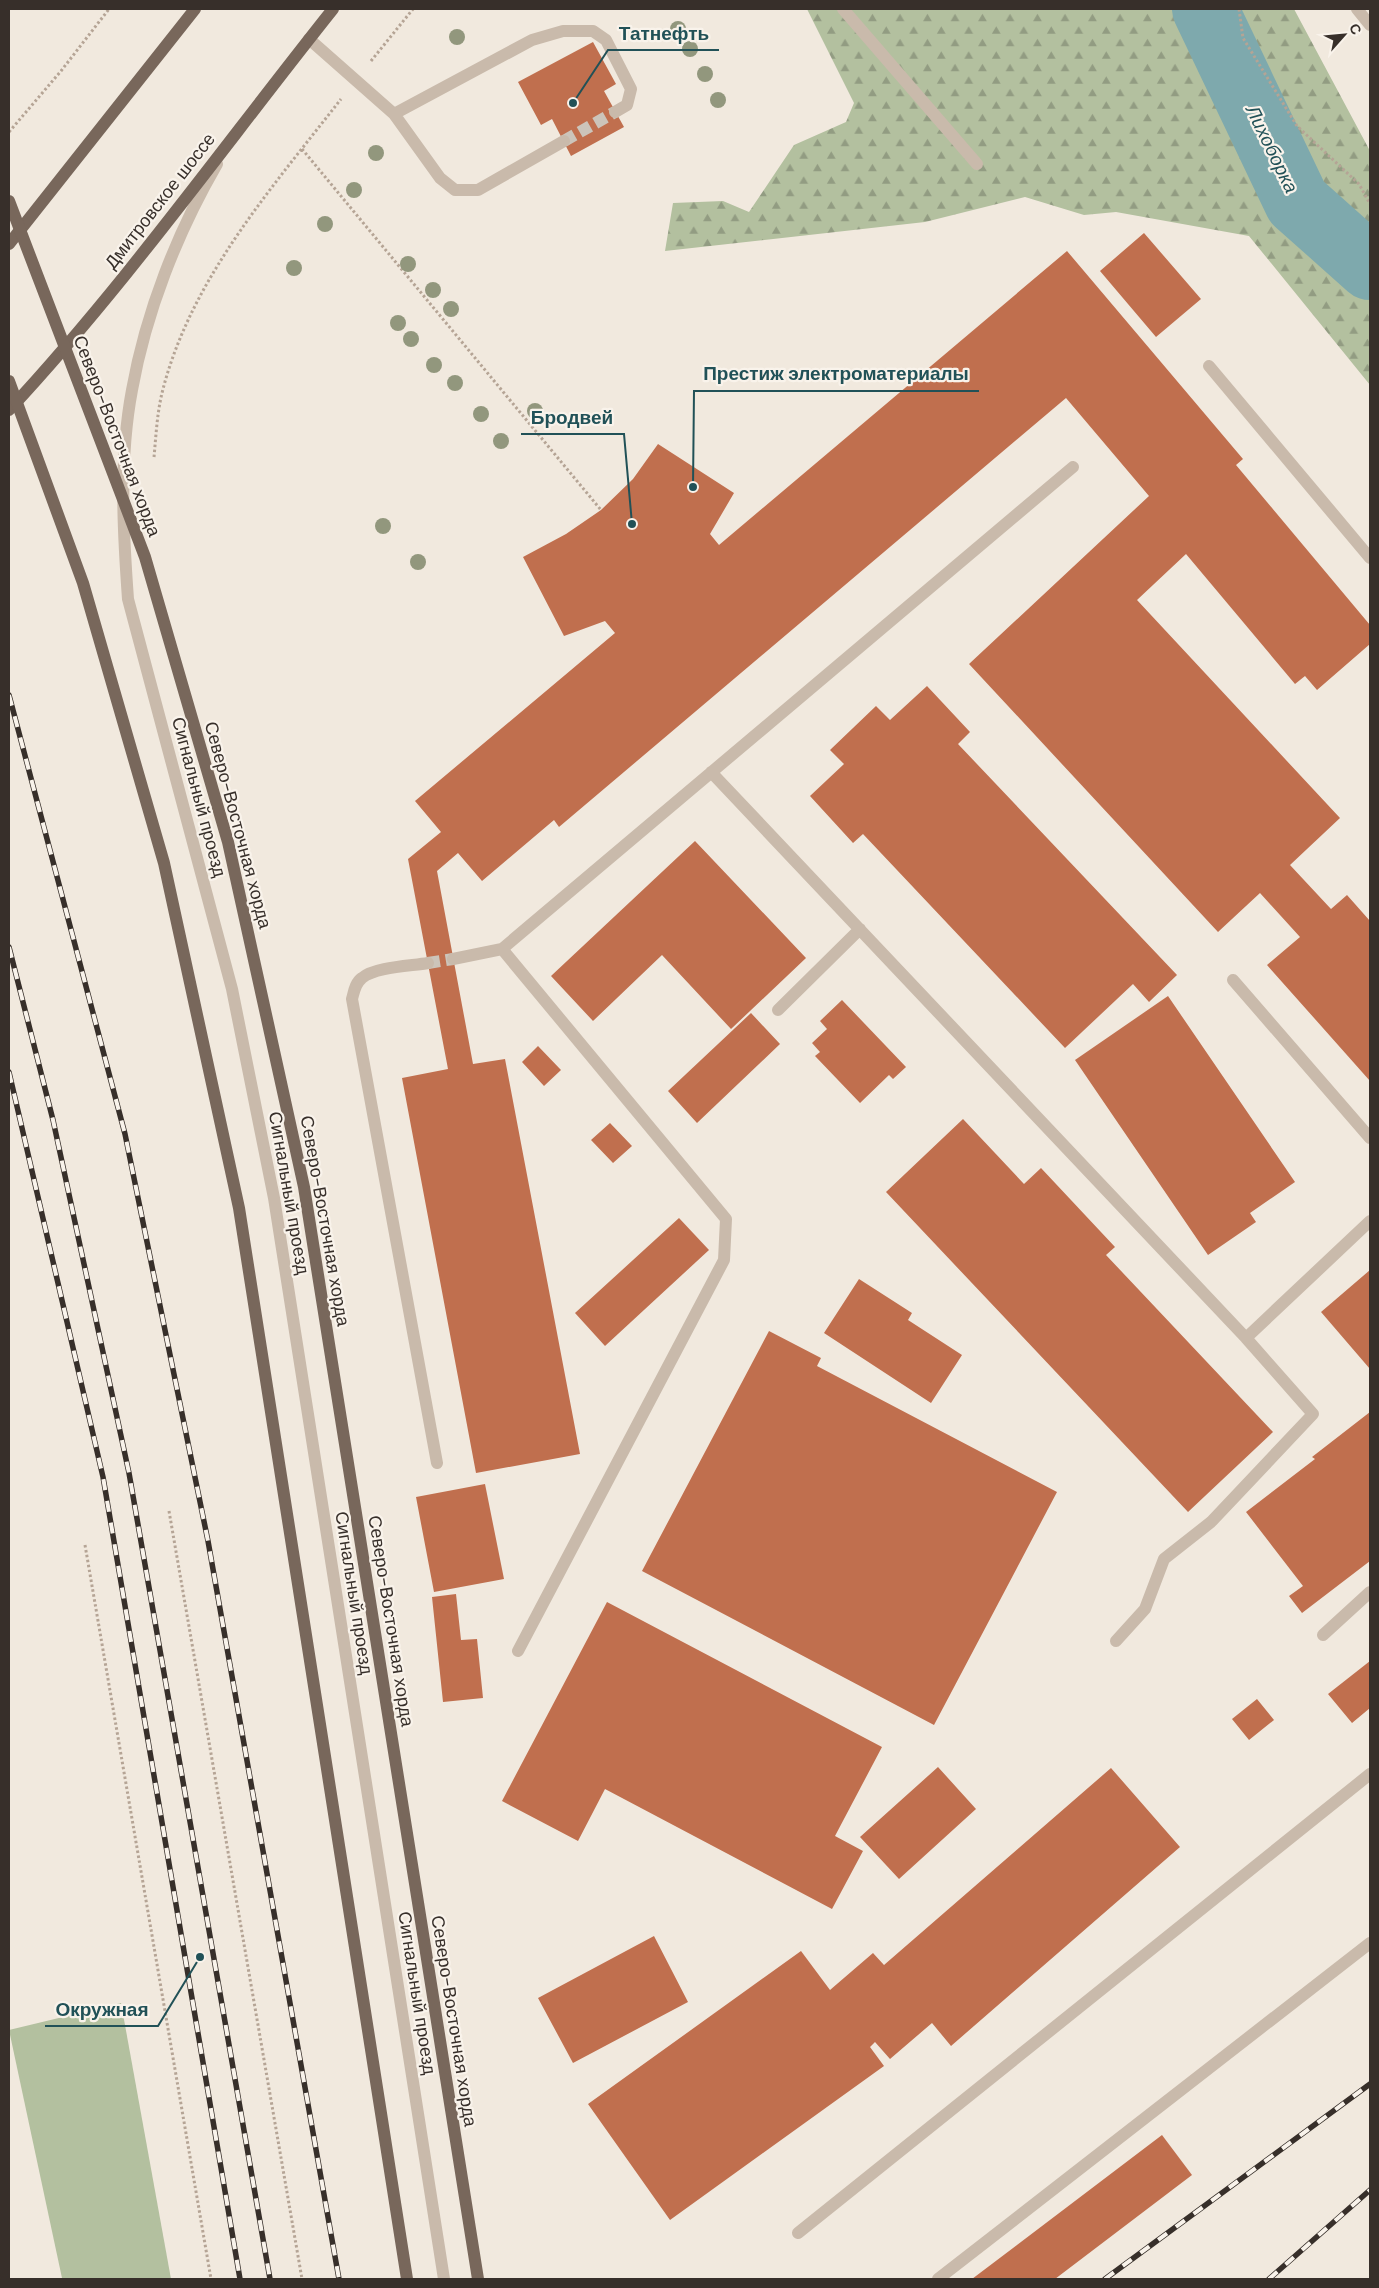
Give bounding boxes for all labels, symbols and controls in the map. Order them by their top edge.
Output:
north arrow [1319,10,1369,60]
callout: Татнефть [608,16,719,50]
text: Татнефть [619,21,709,46]
text: С [1345,21,1366,38]
water label: Лихоборка [1239,99,1304,197]
street label: Дмитровское шоссе [99,128,221,274]
street label: Северо-Восточная хорда [68,332,167,541]
callout: Престиж электроматериалы [694,357,979,391]
text: Престиж электроматериалы [703,361,969,386]
callout: Бродвей [521,400,624,434]
text: Бродвей [531,405,613,430]
street label: Сигнальный проезд [166,714,232,880]
street label: Северо-Восточная хорда [199,719,277,932]
street label: Сигнальный проезд [263,1110,315,1277]
street label: Северо-Восточная хорда [295,1114,356,1329]
street label: Сигнальный проезд [329,1510,379,1677]
street label: Северо-Восточная хорда [362,1514,420,1729]
street label: Сигнальный проезд [392,1910,442,2077]
street label: Северо-Восточная хорда [425,1914,483,2129]
callout: Окружная [45,1992,158,2026]
text: Окружная [55,1997,149,2022]

